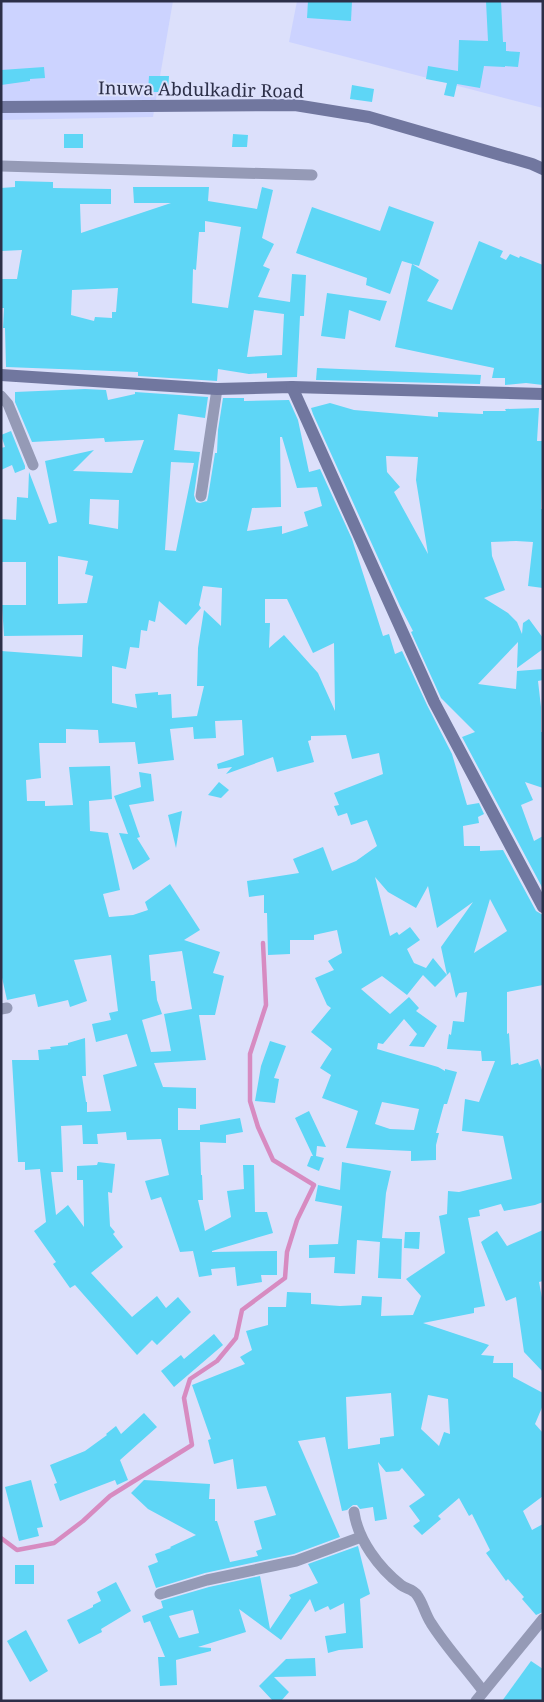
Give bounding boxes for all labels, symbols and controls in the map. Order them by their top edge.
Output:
street label: Inuwa Abdulkadir Road [98,75,304,103]

